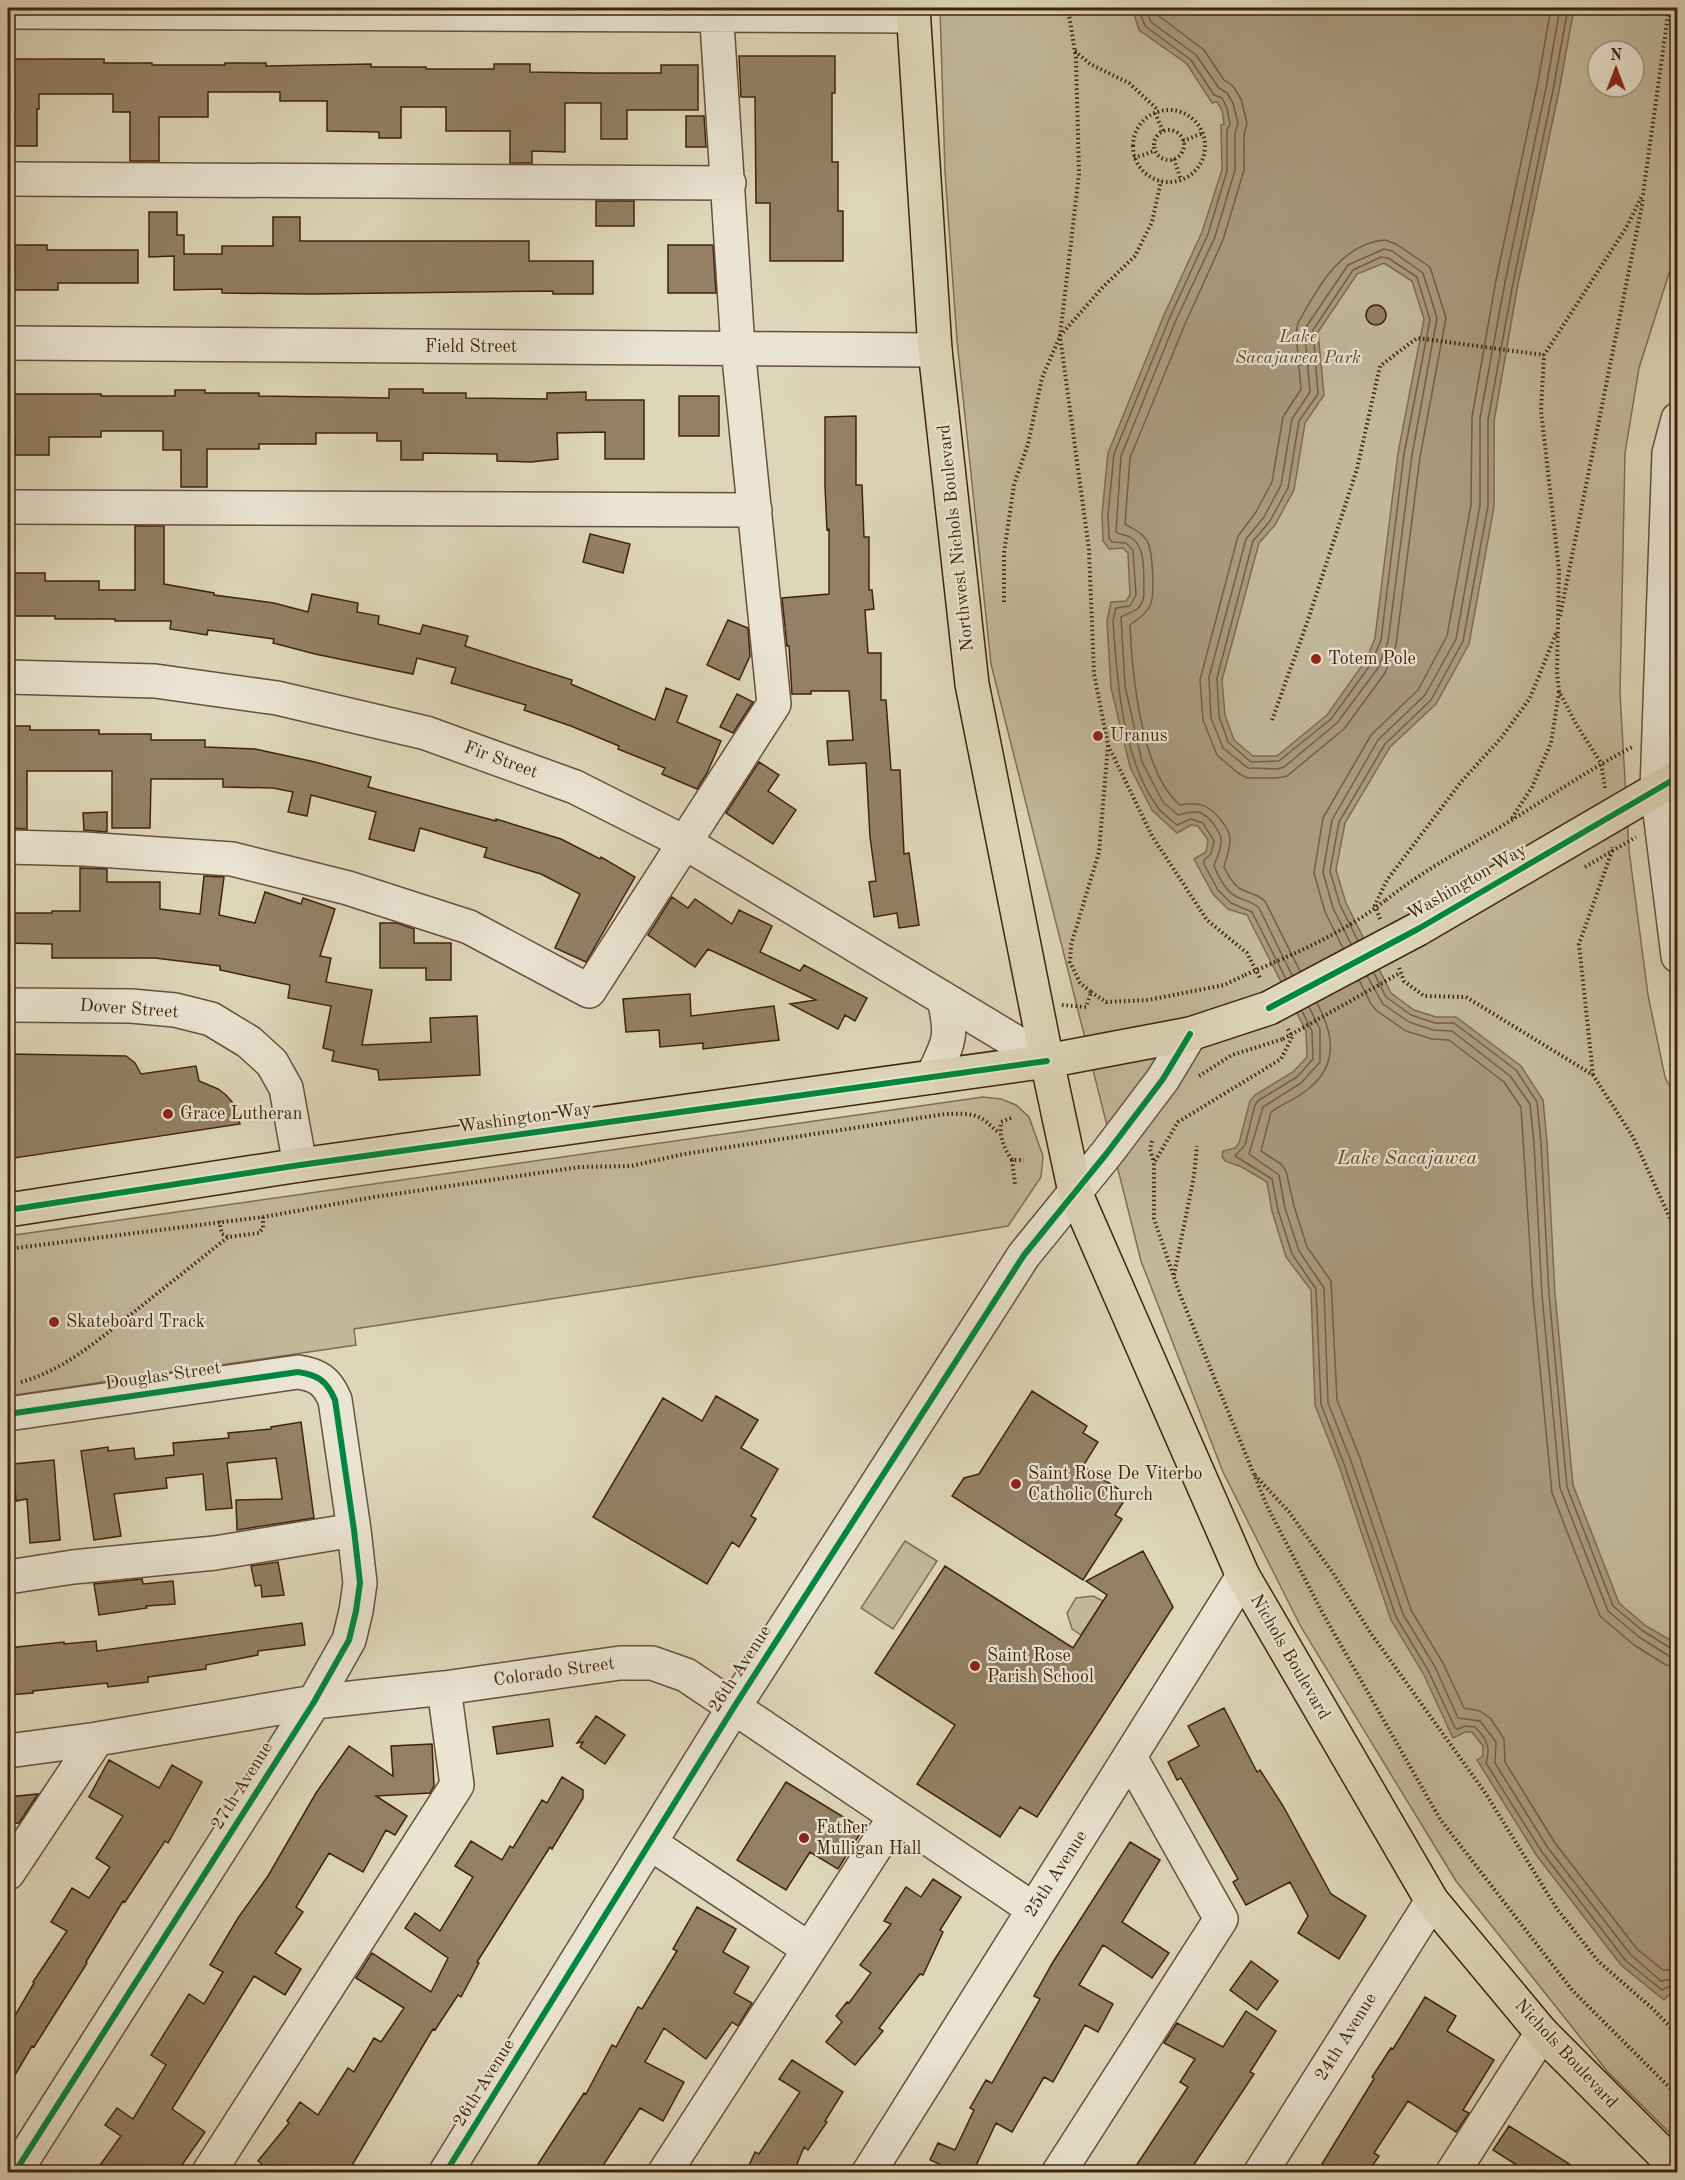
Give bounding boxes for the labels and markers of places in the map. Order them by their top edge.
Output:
place label: Totem Pole [1328,650,1416,668]
marker: Totem Pole [1309,652,1323,666]
place label: Uranus [1110,727,1168,745]
marker: Uranus [1091,729,1105,743]
place label: Grace Lutheran [180,1105,303,1123]
marker: Grace Lutheran [161,1107,175,1121]
place label: Skateboard Track [66,1313,205,1331]
marker: Skateboard Track [47,1315,61,1329]
place label: Saint Rose De Viterbo Catholic Church [1028,1465,1202,1504]
marker: Saint Rose De Viterbo Catholic Church [1009,1477,1023,1491]
place label: Saint Rose Parish School [987,1647,1094,1686]
marker: Saint Rose Parish School [968,1659,982,1673]
place label: Father Mulligan Hall [816,1819,922,1858]
marker: Father Mulligan Hall [797,1831,811,1845]

